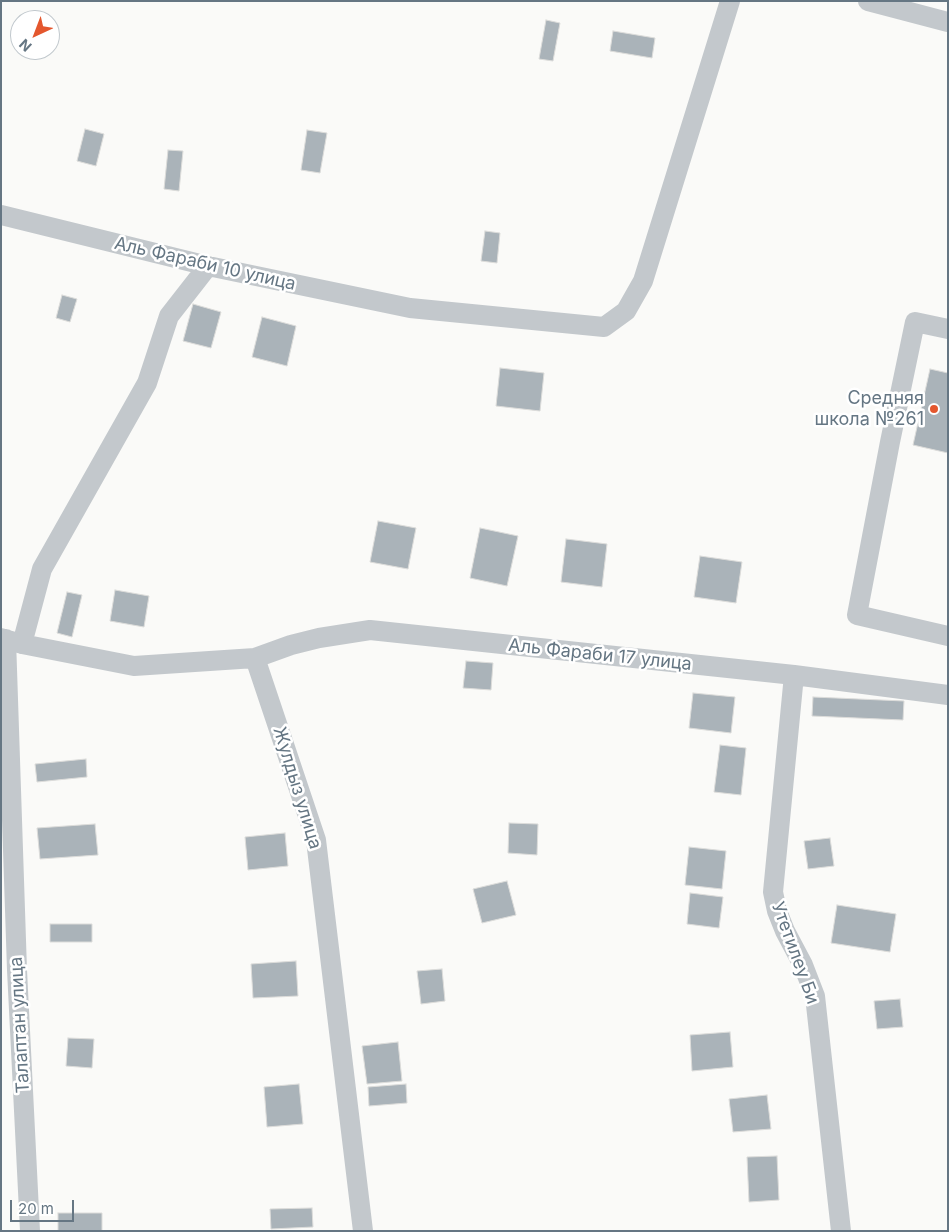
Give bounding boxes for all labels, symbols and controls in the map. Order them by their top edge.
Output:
north arrow [10,10,60,60]
text: N [15,36,35,55]
street label: Аль Фараби 10 улица [112,233,298,295]
place label: Средняя школа №261 [814,388,924,430]
marker: Средняя школа №261 [928,403,940,415]
street label: Аль Фараби 17 улица [507,635,693,675]
street label: Жулдыз улица [268,724,326,852]
street label: Утетилеу Би [767,899,823,1007]
street label: Талаптан улица [6,956,34,1094]
scale bar [12,1190,76,1222]
text: 20 m [18,1199,54,1218]

